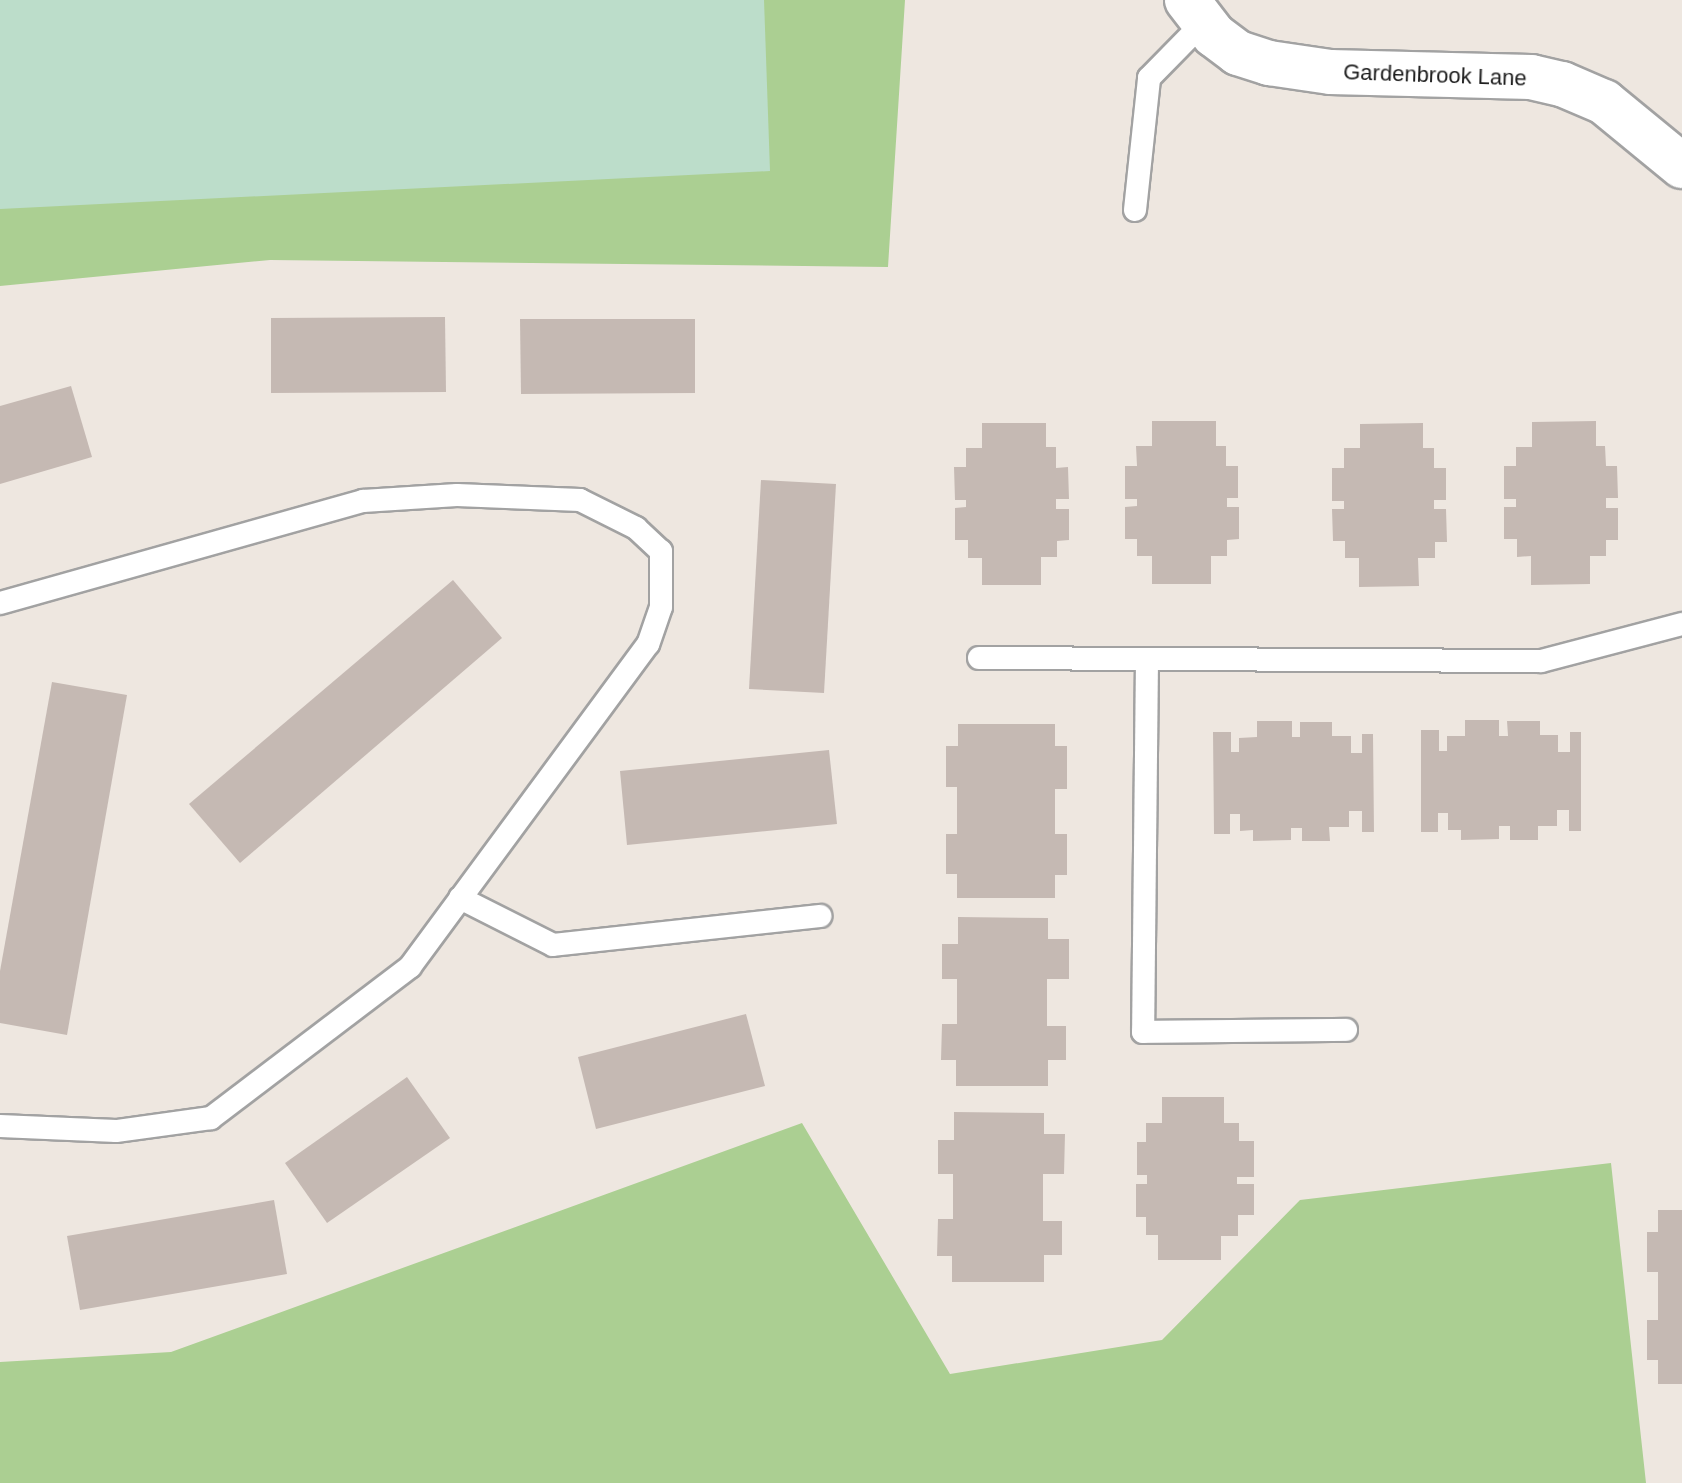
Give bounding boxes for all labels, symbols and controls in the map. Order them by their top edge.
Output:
street label: Gardenbrook Lane [1343,59,1527,91]

